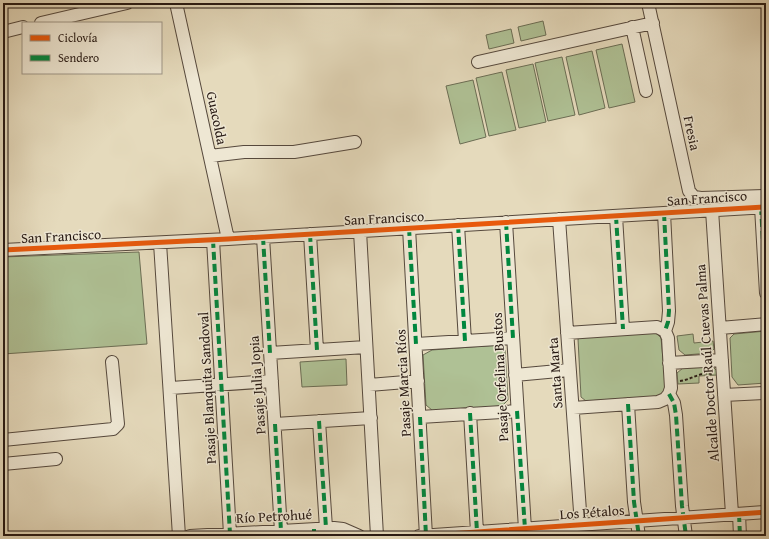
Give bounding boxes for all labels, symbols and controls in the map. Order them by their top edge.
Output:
legend [22,22,162,74]
text: Ciclovía [58,29,98,46]
text: Sendero [58,49,99,66]
street label: Guacolda [202,90,232,147]
street label: Fresia [679,114,706,153]
street label: San Francisco [666,185,748,211]
street label: San Francisco [343,206,425,230]
street label: San Francisco [20,224,102,248]
street label: Alcalde Doctor Raúl Cuevas Palma [690,263,724,463]
street label: Pasaje Blanquita Sandoval [193,311,221,465]
street label: Pasaje Orfelina Bustos [487,312,513,442]
street label: Pasaje Marcia Ríos [390,329,416,437]
street label: Pasaje Julia Jopia [244,335,270,435]
street label: Santa Marta [543,336,567,409]
street label: Los Pétalos [559,500,625,524]
street label: Río Petrohué [236,504,313,528]

